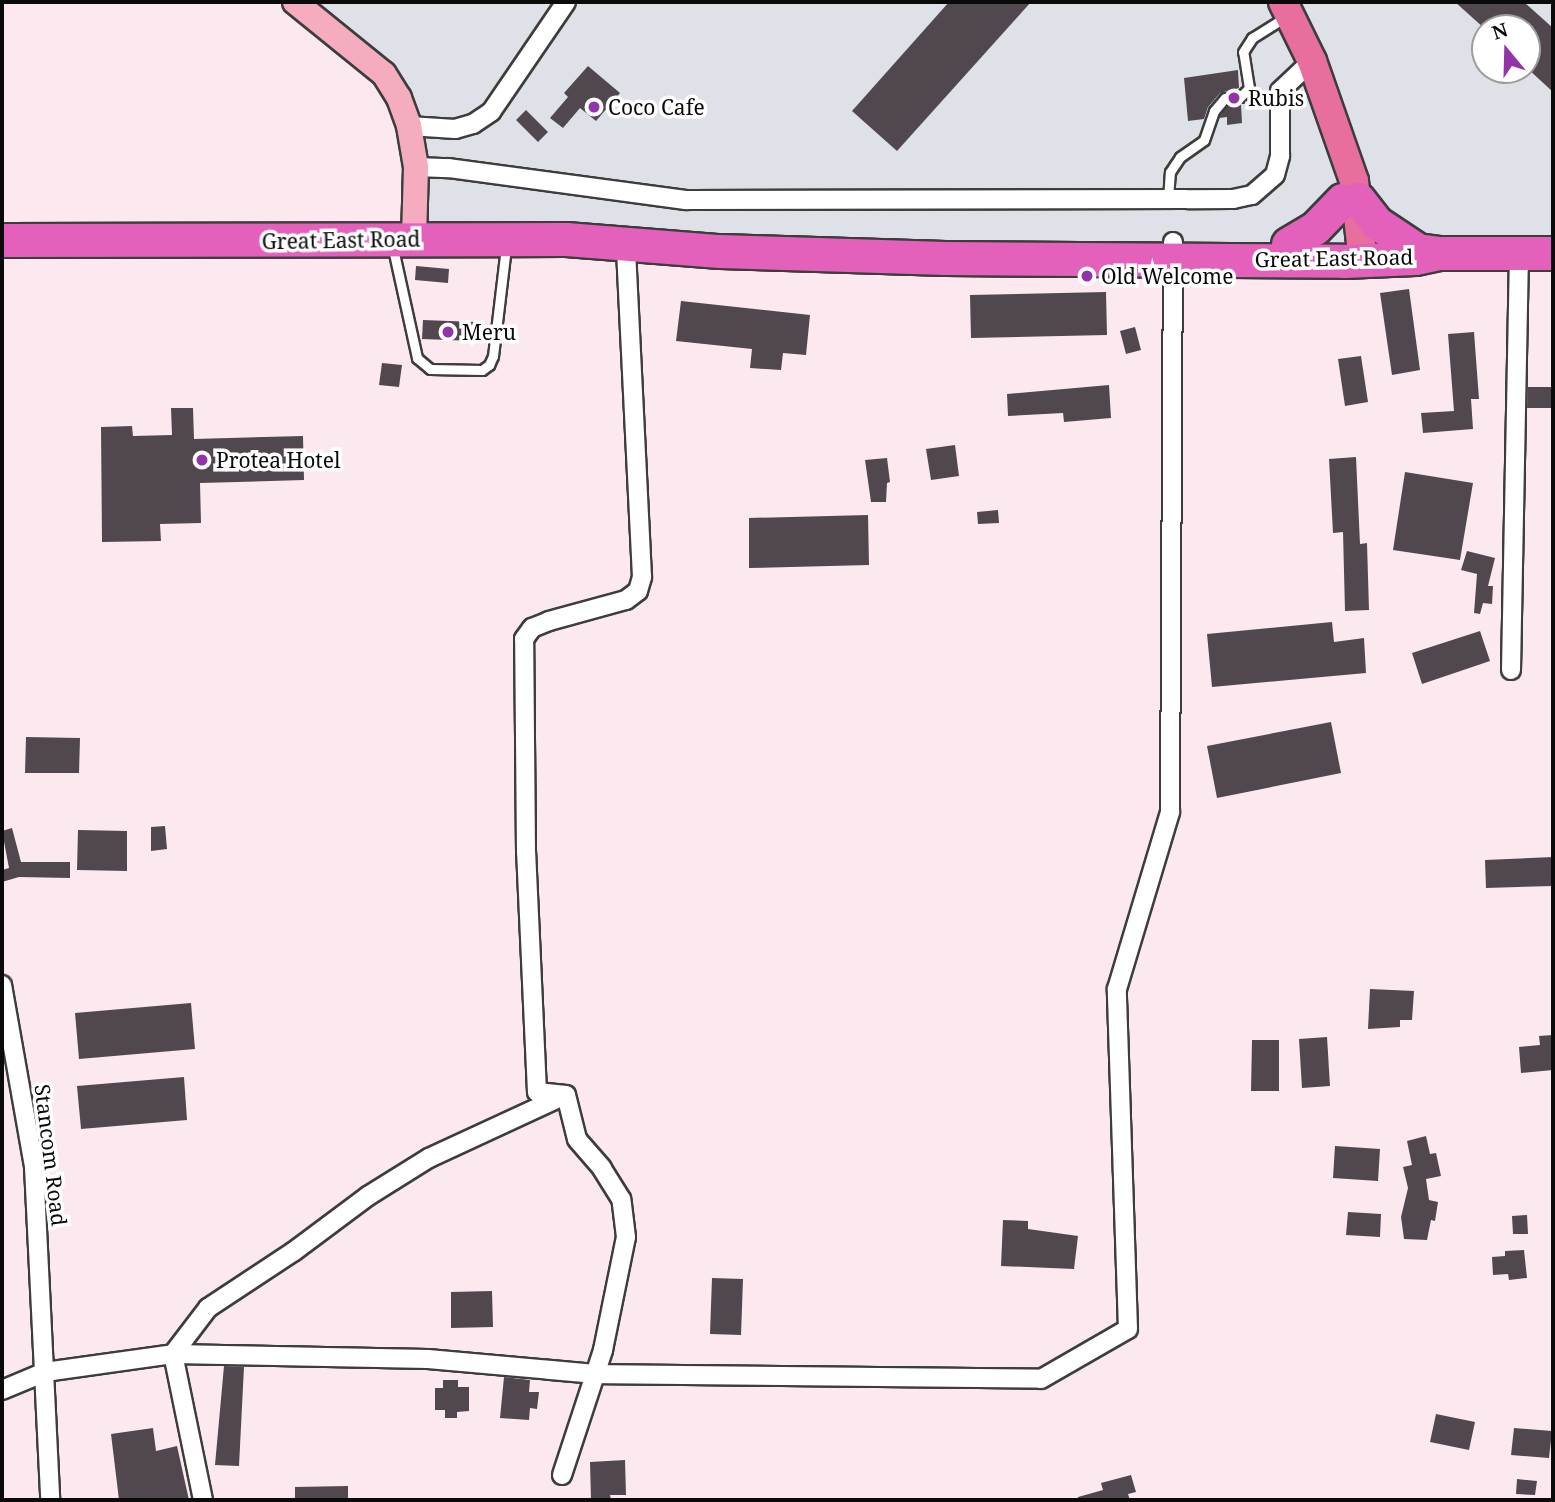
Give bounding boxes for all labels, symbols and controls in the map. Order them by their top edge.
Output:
north arrow [1471,14,1541,84]
text: N [1488,16,1511,46]
place label: Rubis [1248,85,1304,111]
marker: Rubis [1226,90,1242,106]
place label: Coco Cafe [608,94,705,120]
marker: Coco Cafe [586,99,602,115]
street label: Great East Road [261,226,421,254]
street label: Great East Road [1254,244,1414,272]
place label: Old Welcome [1101,263,1233,289]
marker: Old Welcome [1079,268,1095,284]
place label: Meru [462,319,516,345]
marker: Meru [440,324,456,340]
place label: Protea Hotel [216,447,341,473]
marker: Protea Hotel [194,452,210,468]
street label: Stancom Road [30,1083,72,1227]

